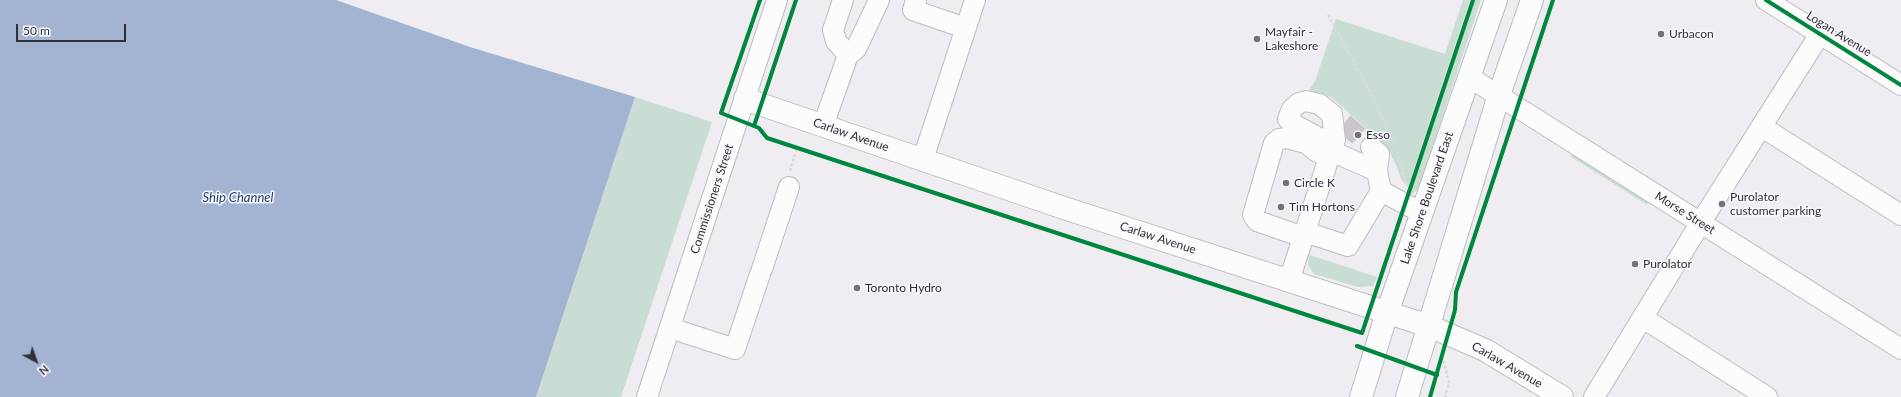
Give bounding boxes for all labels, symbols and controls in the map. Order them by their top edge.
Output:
street label: Logan Avenue [1804,8,1874,60]
scale bar [18,16,128,42]
text: 50 m [23,23,50,38]
place label: Mayfair - Lakeshore [1265,25,1318,53]
place label: Urbacon [1669,27,1714,41]
marker: Urbacon [1656,29,1666,39]
marker: Mayfair - Lakeshore [1252,34,1262,44]
street label: Carlaw Avenue [811,115,891,155]
place label: Esso [1366,128,1390,142]
marker: Esso [1353,130,1363,140]
street label: Lake Shore Boulevard East [1398,130,1456,266]
street label: Commissioners Street [687,142,737,256]
place label: Circle K [1294,176,1335,190]
marker: Circle K [1281,178,1291,188]
street label: Morse Street [1652,189,1718,237]
water label: Ship Channel [203,190,273,206]
place label: Purolator customer parking [1730,190,1821,218]
marker: Purolator customer parking [1717,199,1727,209]
place label: Tim Hortons [1289,200,1355,214]
marker: Tim Hortons [1276,202,1286,212]
street label: Carlaw Avenue [1118,219,1198,257]
place label: Purolator [1643,257,1692,271]
marker: Purolator [1630,259,1640,269]
place label: Toronto Hydro [865,281,942,295]
marker: Toronto Hydro [852,283,862,293]
street label: Carlaw Avenue [1469,339,1545,391]
north arrow [16,341,56,381]
text: N [37,363,52,378]

